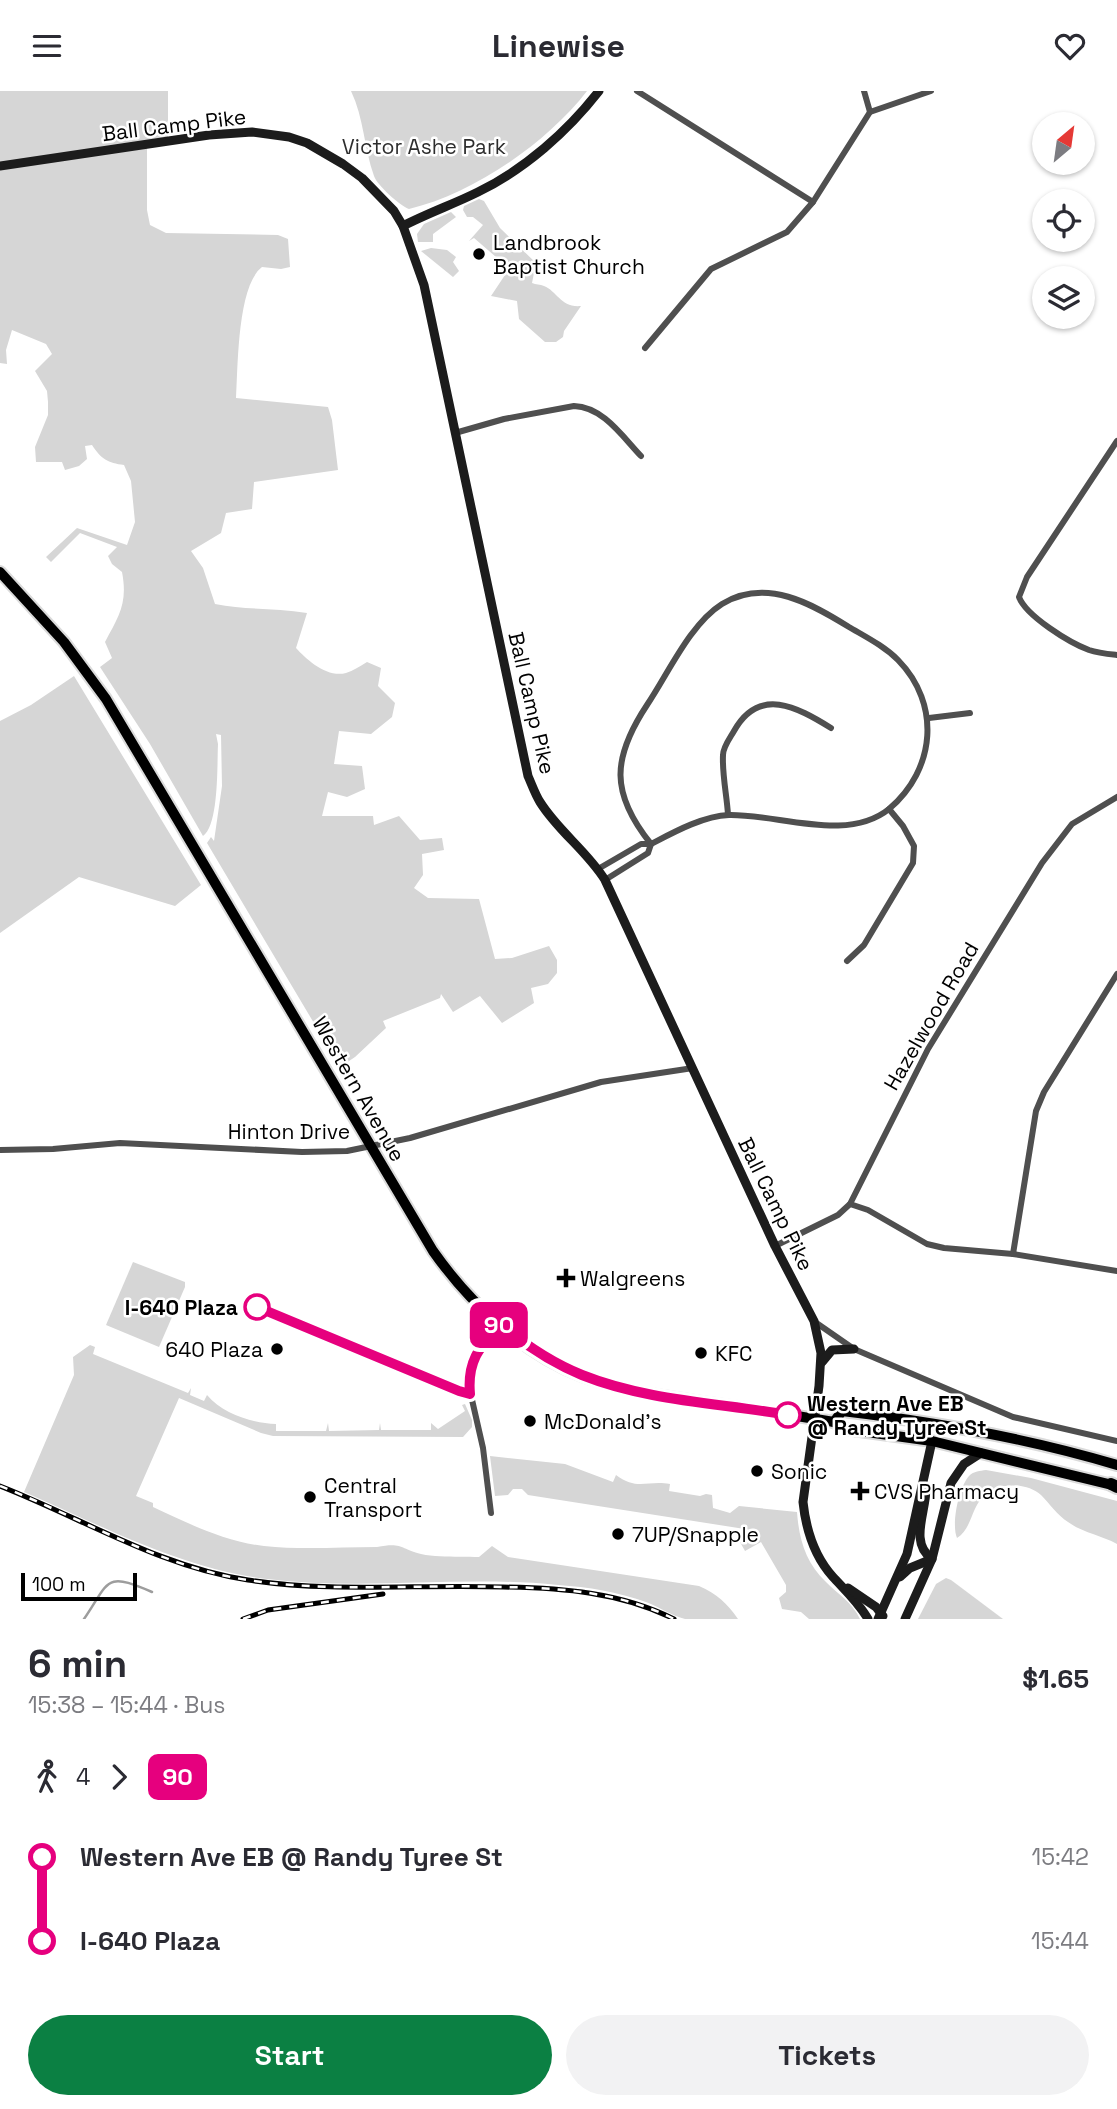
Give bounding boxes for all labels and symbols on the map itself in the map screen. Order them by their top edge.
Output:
street label: Ball Camp Pike [100,103,248,147]
north arrow [1032,112,1096,175]
park label: Victor Ashe Park [342,133,506,160]
place label: Landbrook Baptist Church [493,229,645,280]
marker: Landbrook Baptist Church [471,246,487,262]
street label: Ball Camp Pike [503,629,561,777]
street label: Hazelwood Road [878,937,984,1095]
street label: Western Avenue [307,1012,411,1166]
street label: Hinton Drive [228,1118,350,1145]
street label: Ball Camp Pike [732,1133,820,1275]
place label: Walgreens [580,1265,685,1292]
marker: Walgreens [558,1270,574,1286]
place label: I-640 Plaza [125,1294,238,1321]
marker: I-640 Plaza [244,1294,270,1320]
line badge: 90 [468,1302,530,1348]
place label: 640 Plaza [165,1336,263,1363]
place label: KFC [715,1340,752,1367]
marker: 640 Plaza [269,1341,285,1357]
marker: KFC [693,1345,709,1361]
place label: Western Ave EB @ Randy Tyree St [807,1390,987,1441]
marker: Western Ave EB @ Randy Tyree St [775,1402,801,1428]
place label: McDonald's [544,1408,662,1435]
marker: McDonald's [522,1413,538,1429]
place label: Sonic [771,1458,827,1485]
marker: Sonic [749,1463,765,1479]
place label: Central Transport [324,1472,422,1523]
place label: CVS Pharmacy [874,1478,1019,1505]
marker: CVS Pharmacy [852,1483,868,1499]
marker: Central Transport [302,1489,318,1505]
place label: 7UP/Snapple [632,1521,759,1548]
marker: 7UP/Snapple [610,1526,626,1542]
scale bar [21,1570,136,1602]

